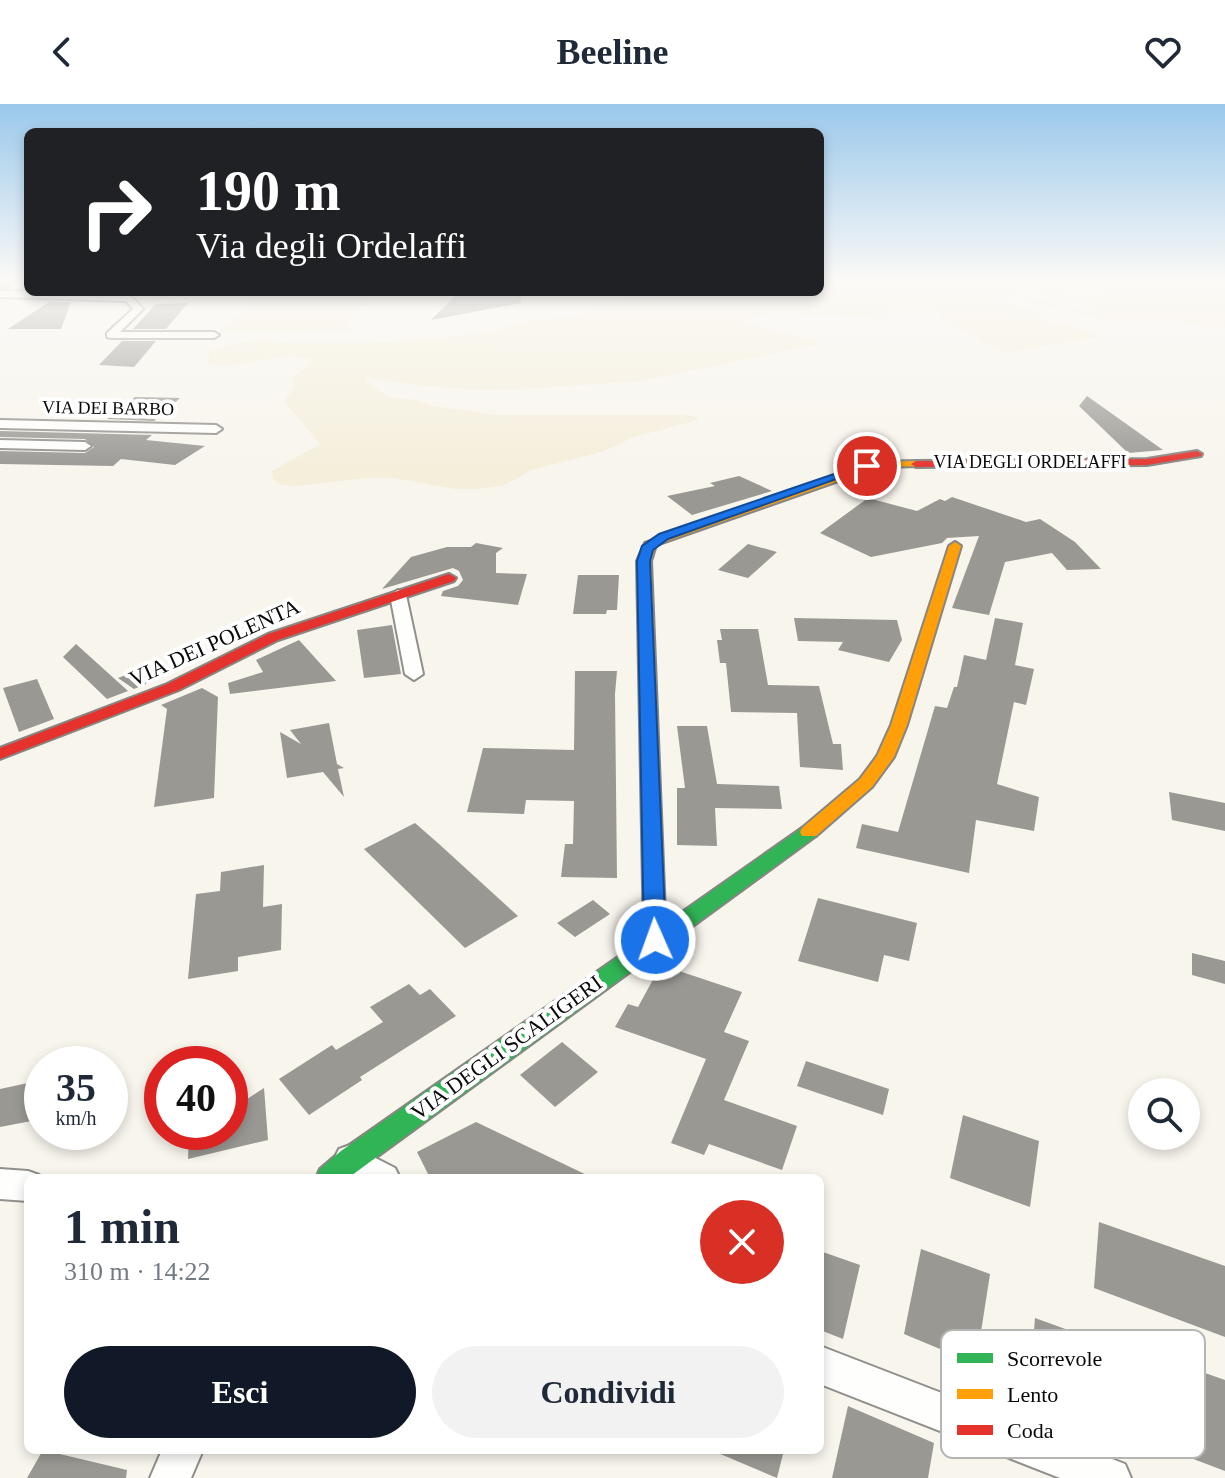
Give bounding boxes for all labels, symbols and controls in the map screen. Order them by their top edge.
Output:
icon: back [40,30,84,74]
icon: heart [1141,30,1185,74]
text: Beeline [557,32,668,72]
icon: right [64,160,168,264]
text: 190 m [196,160,341,222]
text: Via degli Ordelaffi [196,226,467,266]
street label: VIA DEI BARBO [42,397,174,419]
pin [833,432,901,500]
icon: arrive [845,444,889,488]
street label: VIA DEGLI ORDELAFFI [934,452,1127,472]
street label: VIA DEI POLENTA [125,594,303,691]
position arrow [613,898,697,982]
street label: VIA DEGLI SCALIGERI [406,970,607,1125]
speed limit sign: 40 [144,1046,248,1150]
text: 35 [56,1065,96,1110]
map controls [1128,1078,1200,1150]
button: search [1128,1078,1200,1150]
text: km/h [55,1107,97,1129]
text: 1 min [64,1200,180,1253]
button: close [700,1200,784,1284]
text: 310 m · 14:22 [64,1257,211,1286]
legend [941,1330,1205,1458]
button: Esci [64,1346,416,1438]
button: Condividi [432,1346,784,1438]
text: Scorrevole [1007,1346,1102,1371]
text: Lento [1007,1382,1058,1407]
text: Coda [1007,1418,1054,1443]

